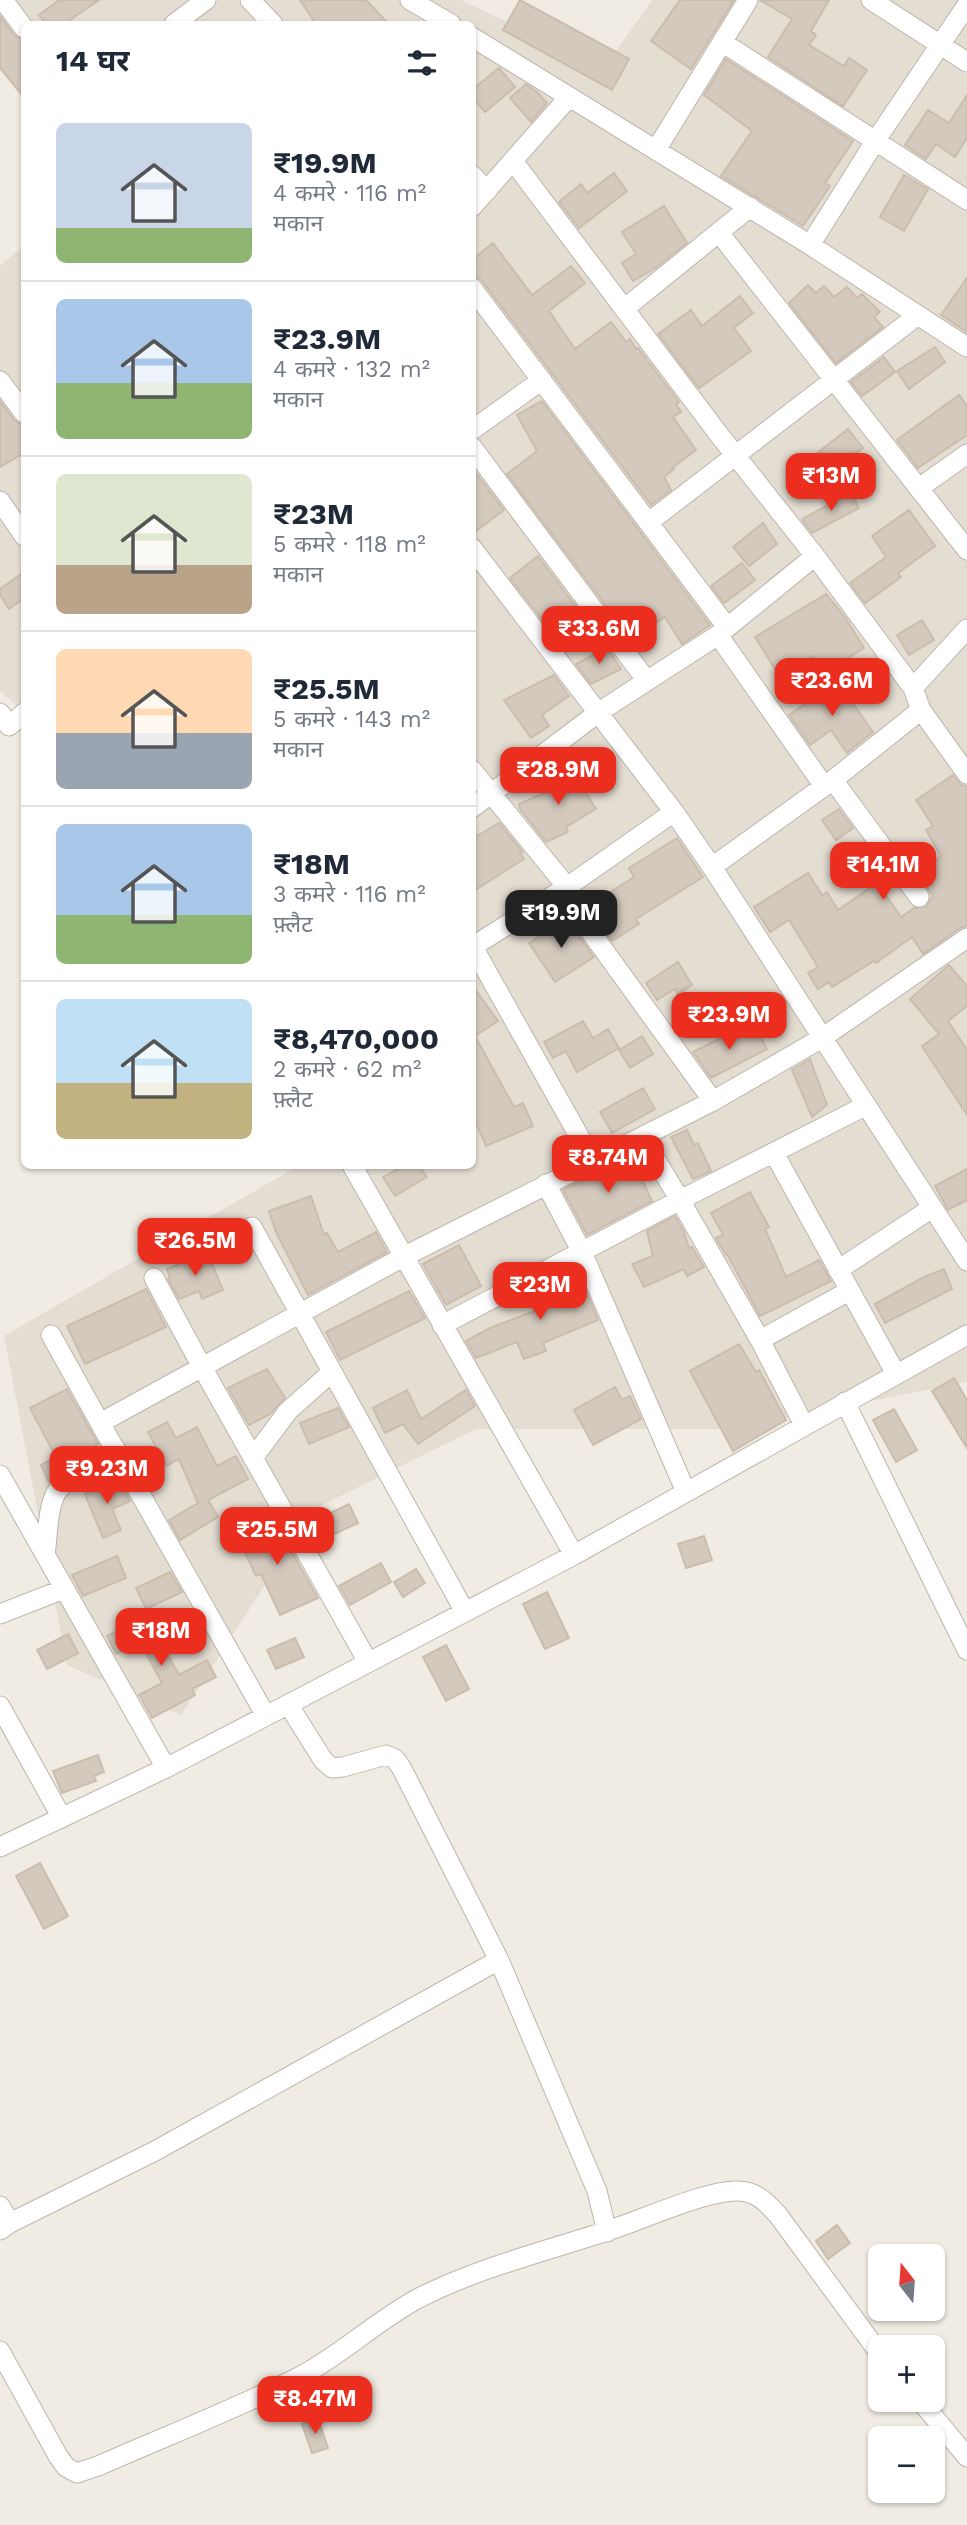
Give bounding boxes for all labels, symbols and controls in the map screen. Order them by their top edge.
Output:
text: 14 घर [56,43,130,78]
icon: filters [403,44,441,82]
text: ₹19.9M [273,145,377,180]
icon: home [112,151,196,235]
text: 4 कमरे · 116 m² [273,180,426,207]
text: मकान [273,210,323,237]
text: ₹23.9M [273,321,381,356]
icon: home [112,327,196,411]
text: 4 कमरे · 132 m² [273,356,430,383]
text: मकान [273,386,323,413]
pin: ₹13M [790,454,872,513]
text: ₹13M [802,462,860,489]
text: ₹23M [273,496,354,531]
icon: home [112,502,196,586]
text: 5 कमरे · 118 m² [273,531,426,558]
text: मकान [273,561,323,588]
pin: ₹33.6M [542,606,656,666]
text: ₹33.6M [558,615,640,642]
pin: ₹23.6M [775,658,889,718]
text: ₹23.6M [791,667,873,694]
text: ₹25.5M [273,671,380,706]
icon: home [112,677,196,761]
text: 5 कमरे · 143 m² [273,706,430,733]
text: मकान [273,736,323,763]
pin: ₹28.9M [501,748,615,807]
text: ₹28.9M [516,756,600,783]
pin: ₹14.1M [826,842,940,902]
text: ₹18M [273,846,350,881]
text: ₹14.1M [846,851,920,878]
icon: home [112,852,196,936]
text: 3 कमरे · 116 m² [273,881,426,908]
pin: ₹19.9M [504,890,618,950]
text: ₹19.9M [521,899,601,926]
text: फ़्लैट [273,911,313,938]
pin: ₹23.9M [672,992,786,1052]
text: ₹23.9M [688,1001,770,1028]
text: ₹8,470,000 [273,1021,439,1056]
icon: home [112,1027,196,1111]
text: 2 कमरे · 62 m² [273,1056,422,1083]
text: फ़्लैट [273,1086,313,1113]
pin: ₹8.74M [551,1136,665,1195]
text: ₹8.74M [568,1144,648,1171]
pin: ₹26.5M [138,1218,252,1278]
text: ₹26.5M [154,1227,236,1254]
pin: ₹23M [499,1262,581,1322]
text: ₹23M [509,1271,571,1298]
pin: ₹9.23M [50,1446,164,1506]
text: ₹9.23M [66,1455,148,1482]
pin: ₹25.5M [220,1508,334,1567]
text: ₹25.5M [236,1516,318,1543]
pin: ₹18M [120,1608,202,1668]
text: ₹18M [131,1617,191,1644]
north arrow [868,2244,945,2320]
map controls [868,2244,945,2503]
button: + [868,2335,945,2412]
pin: ₹8.47M [258,2376,372,2436]
text: ₹8.47M [273,2385,357,2412]
button: − [868,2426,945,2503]

